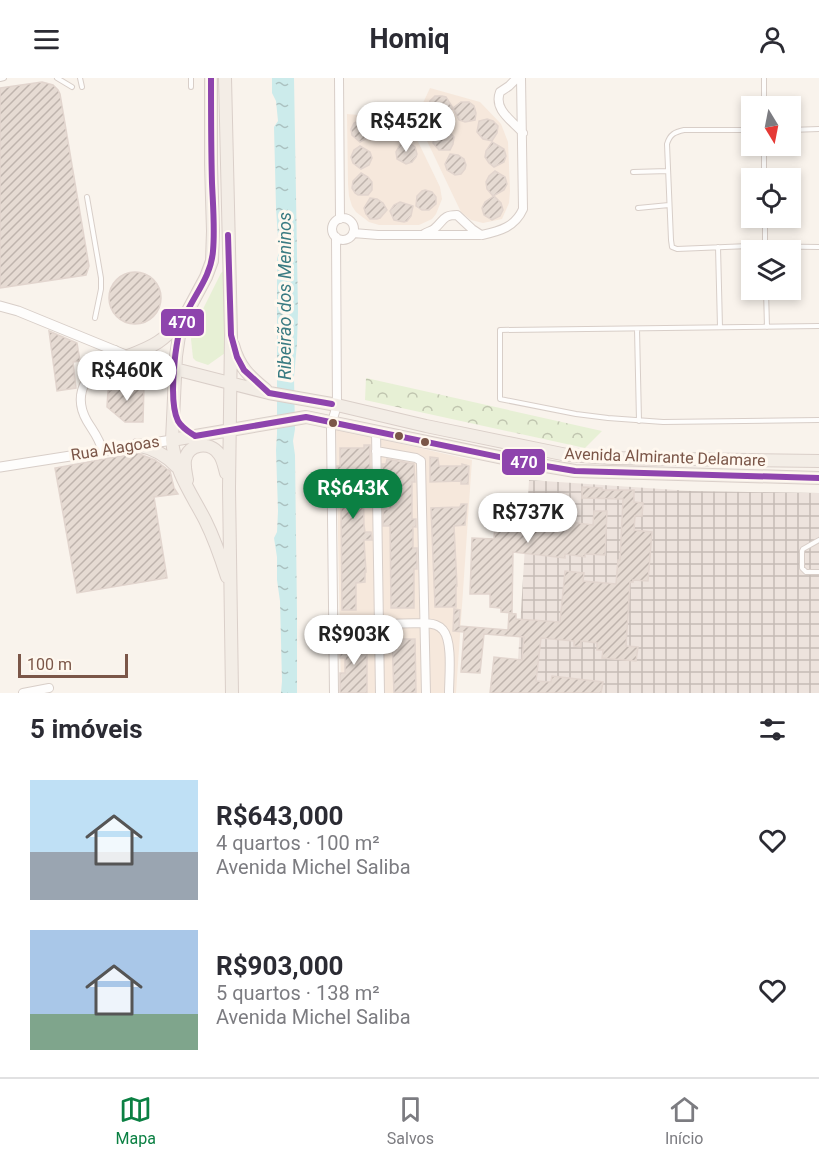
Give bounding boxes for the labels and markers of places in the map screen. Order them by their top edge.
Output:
pin: R$452K [357,102,455,153]
pin: R$460K [78,351,176,402]
unlabelled marker [327,417,339,429]
unlabelled marker [393,430,405,442]
unlabelled marker [419,436,431,448]
pin: R$643K [304,469,402,520]
pin: R$737K [479,493,577,544]
pin: R$903K [305,615,403,666]

